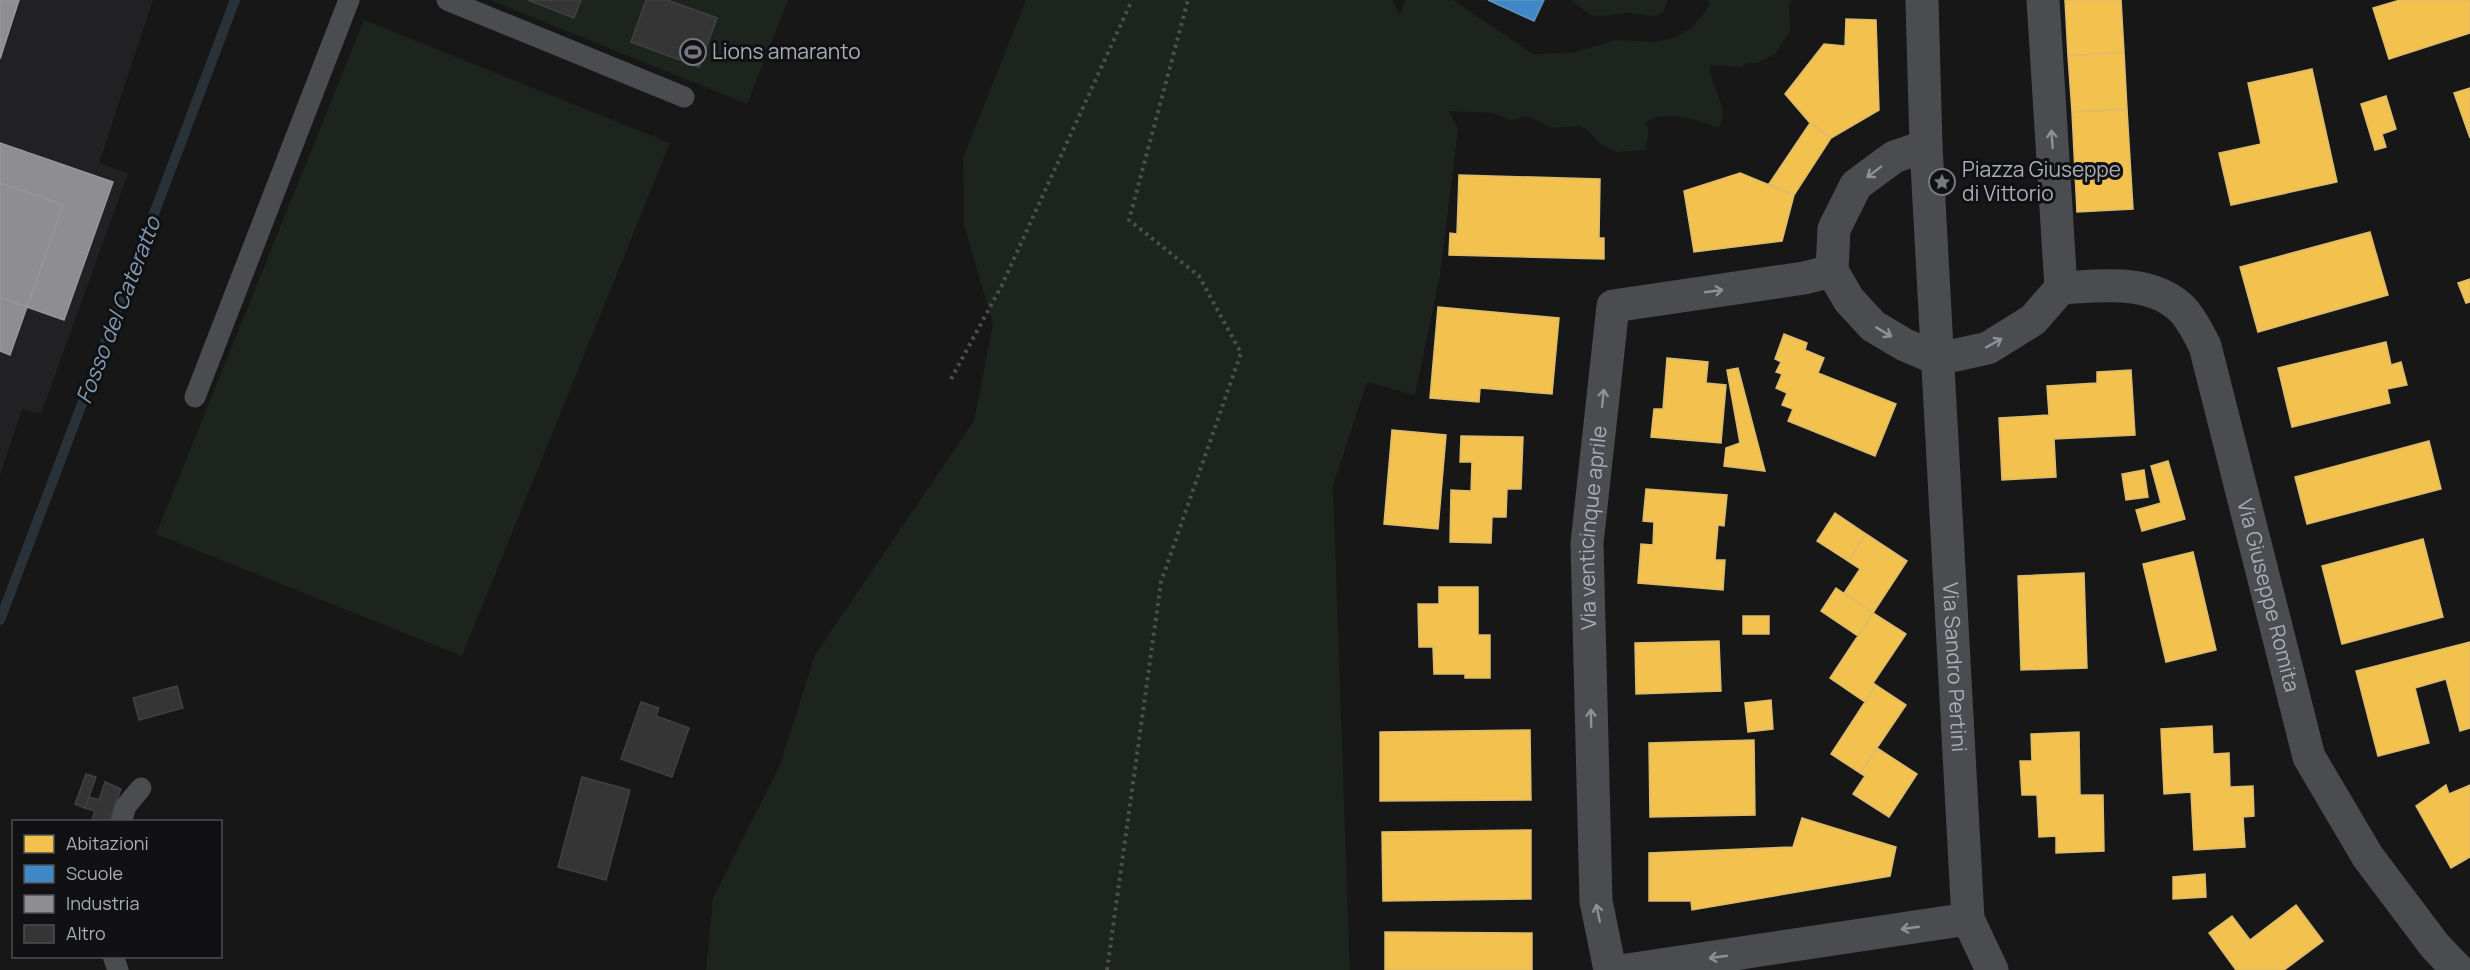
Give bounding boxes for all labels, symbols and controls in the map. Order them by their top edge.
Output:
sports icon: Lions amaranto [678,37,708,67]
place label: Lions amaranto [712,37,861,65]
one-way arrow [2046,130,2057,150]
place label: Piazza Giuseppe di Vittorio [1962,155,2121,207]
one-way arrow [1867,165,1883,178]
place icon: Piazza Giuseppe di Vittorio [1927,167,1957,197]
water label: Fosso del Cateratto [69,210,168,408]
one-way arrow [1704,286,1724,297]
one-way arrow [1875,327,1892,339]
one-way arrow [1985,337,2002,349]
one-way arrow [1598,389,1609,408]
street label: Via venticinque aprile [1572,424,1613,630]
street label: Via Giuseppe Romita [2231,496,2307,695]
street label: Via Sandro Pertini [1937,582,1974,753]
one-way arrow [1586,709,1597,729]
legend [12,820,222,958]
text: Abitazioni [66,831,149,855]
text: Scuole [66,861,123,885]
text: Industria [66,891,140,915]
one-way arrow [1592,903,1603,923]
text: Altro [66,921,106,945]
one-way arrow [1901,923,1921,934]
one-way arrow [1708,951,1728,962]

